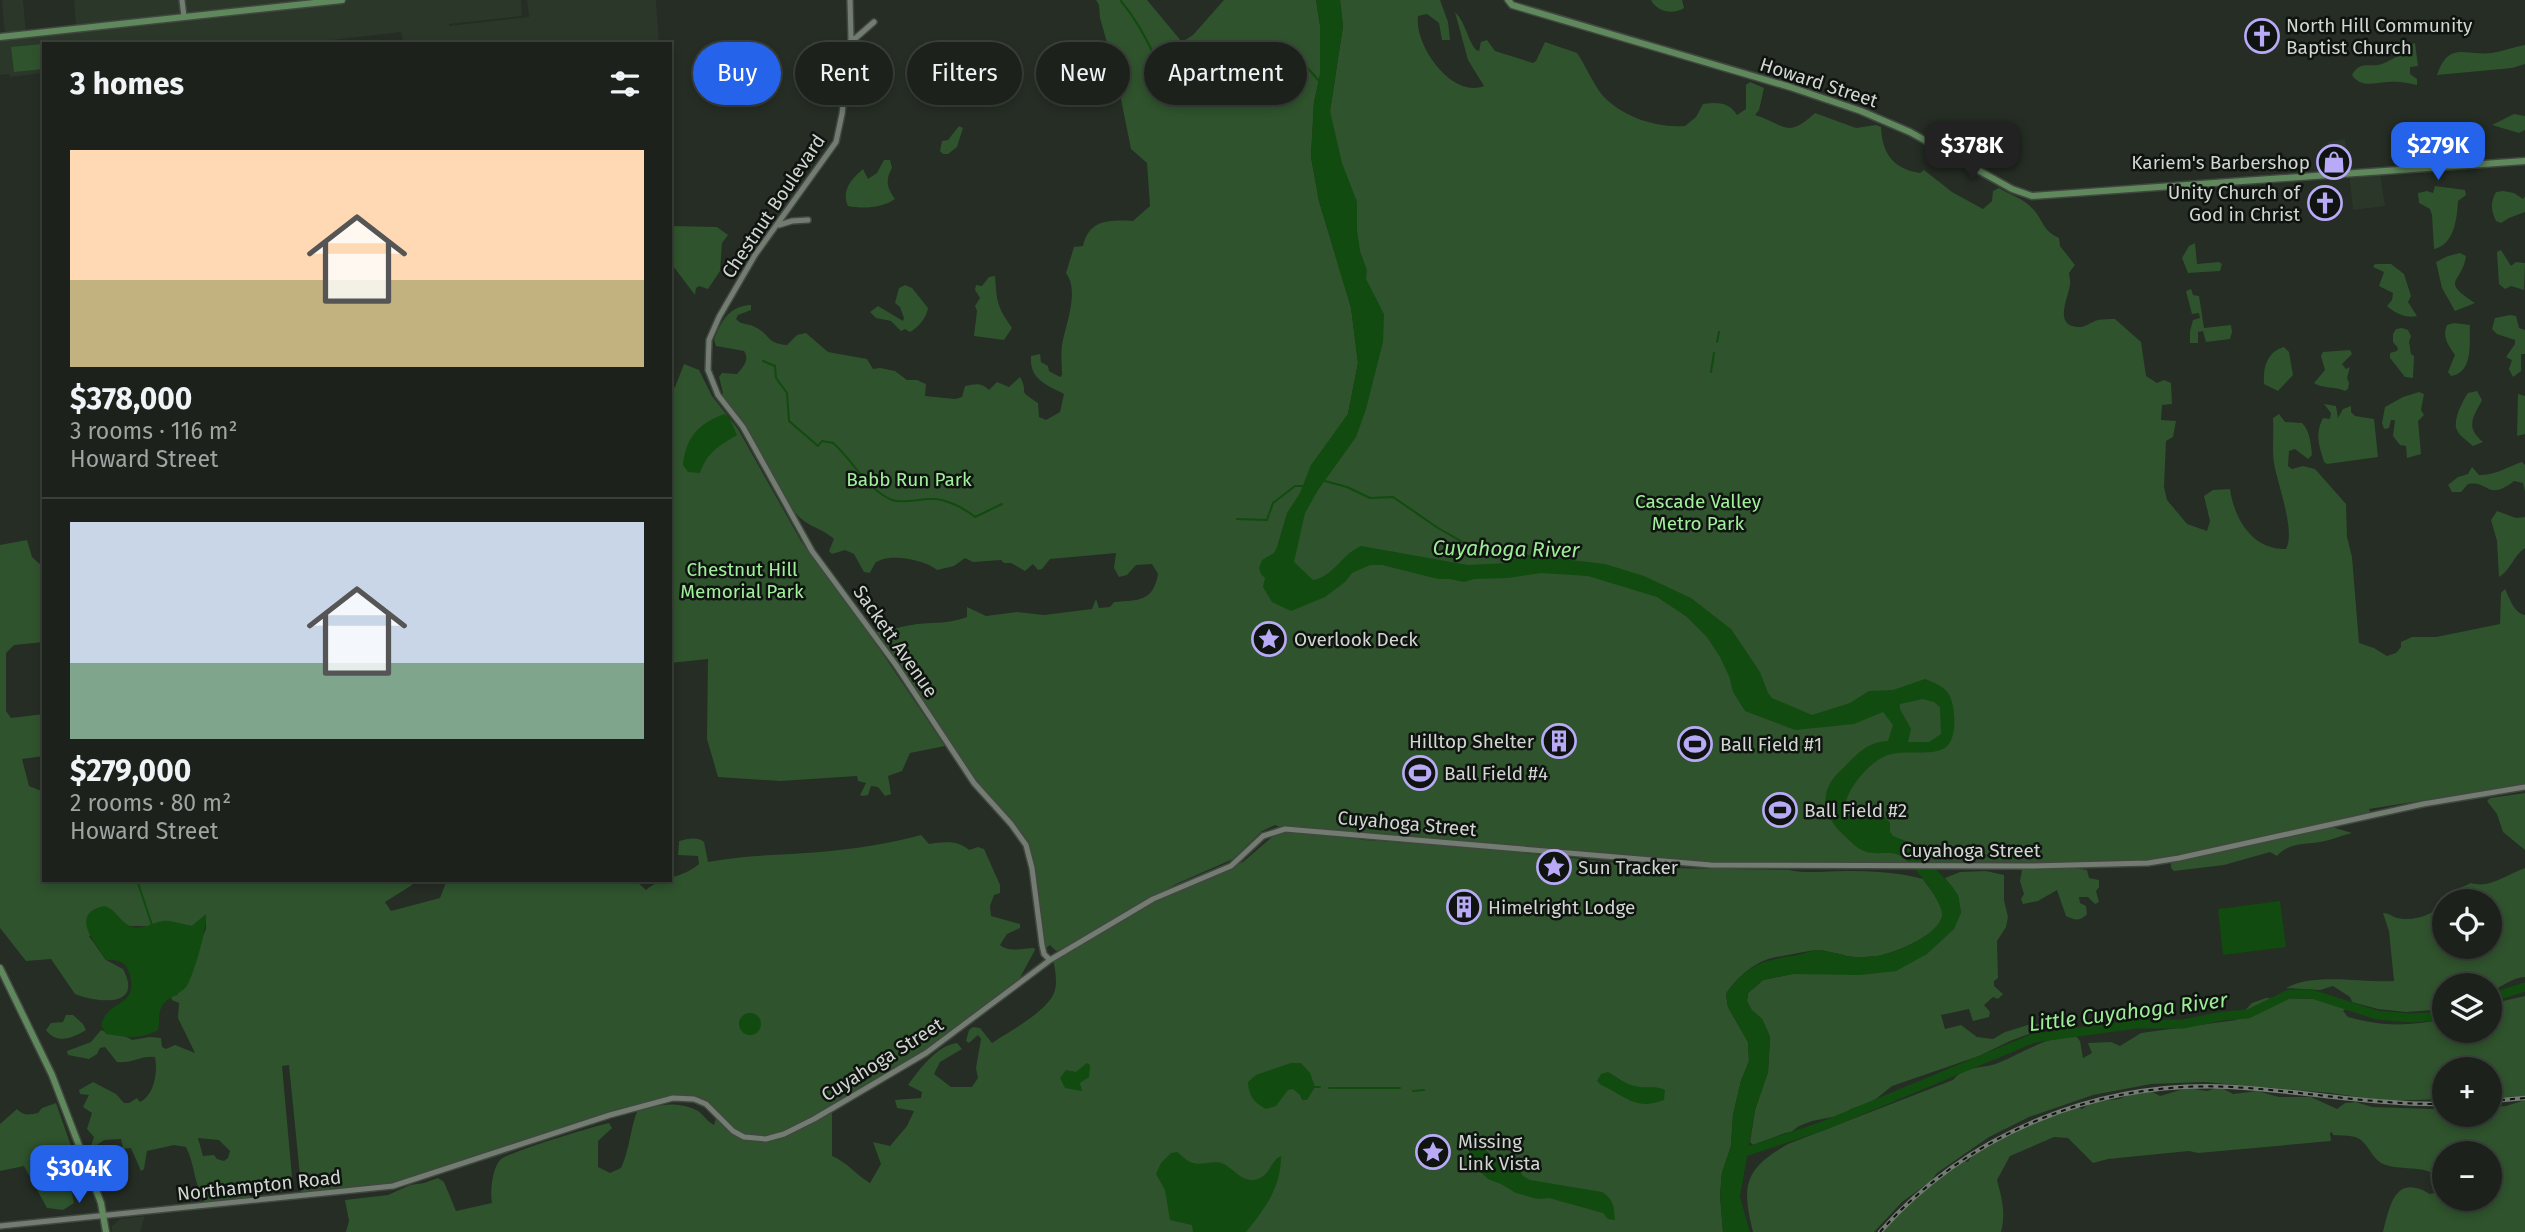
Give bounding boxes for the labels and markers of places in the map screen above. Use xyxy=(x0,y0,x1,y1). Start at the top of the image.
place label: North Hill Community Baptist Church xyxy=(2286,14,2473,59)
church icon: North Hill Community Baptist Church xyxy=(2243,17,2281,55)
pin: $378K xyxy=(1923,122,2021,182)
pin: $279K xyxy=(2389,122,2487,182)
shop icon: Kariem's Barbershop xyxy=(2315,143,2353,181)
place label: Kariem's Barbershop xyxy=(2131,151,2310,174)
place label: Unity Church of God in Christ xyxy=(2168,181,2302,226)
church icon: Unity Church of God in Christ xyxy=(2306,184,2344,222)
place icon: Overlook Deck xyxy=(1250,620,1288,658)
place label: Overlook Deck xyxy=(1294,628,1418,651)
building icon: Hilltop Shelter xyxy=(1540,722,1578,760)
sports icon: Ball Field #1 xyxy=(1676,725,1714,763)
place label: Hilltop Shelter xyxy=(1409,730,1535,753)
place label: Ball Field #1 xyxy=(1720,733,1822,756)
sports icon: Ball Field #4 xyxy=(1401,754,1439,792)
place label: Ball Field #4 xyxy=(1444,762,1548,785)
sports icon: Ball Field #2 xyxy=(1761,791,1799,829)
place label: Ball Field #2 xyxy=(1804,799,1907,822)
place icon: Sun Tracker xyxy=(1535,848,1573,886)
place label: Sun Tracker xyxy=(1578,856,1679,879)
building icon: Himelright Lodge xyxy=(1445,888,1483,926)
place label: Himelright Lodge xyxy=(1488,896,1635,919)
place label: Missing Link Vista xyxy=(1458,1130,1541,1175)
place icon: Missing Link Vista xyxy=(1414,1133,1452,1171)
pin: $304K xyxy=(30,1146,128,1205)

